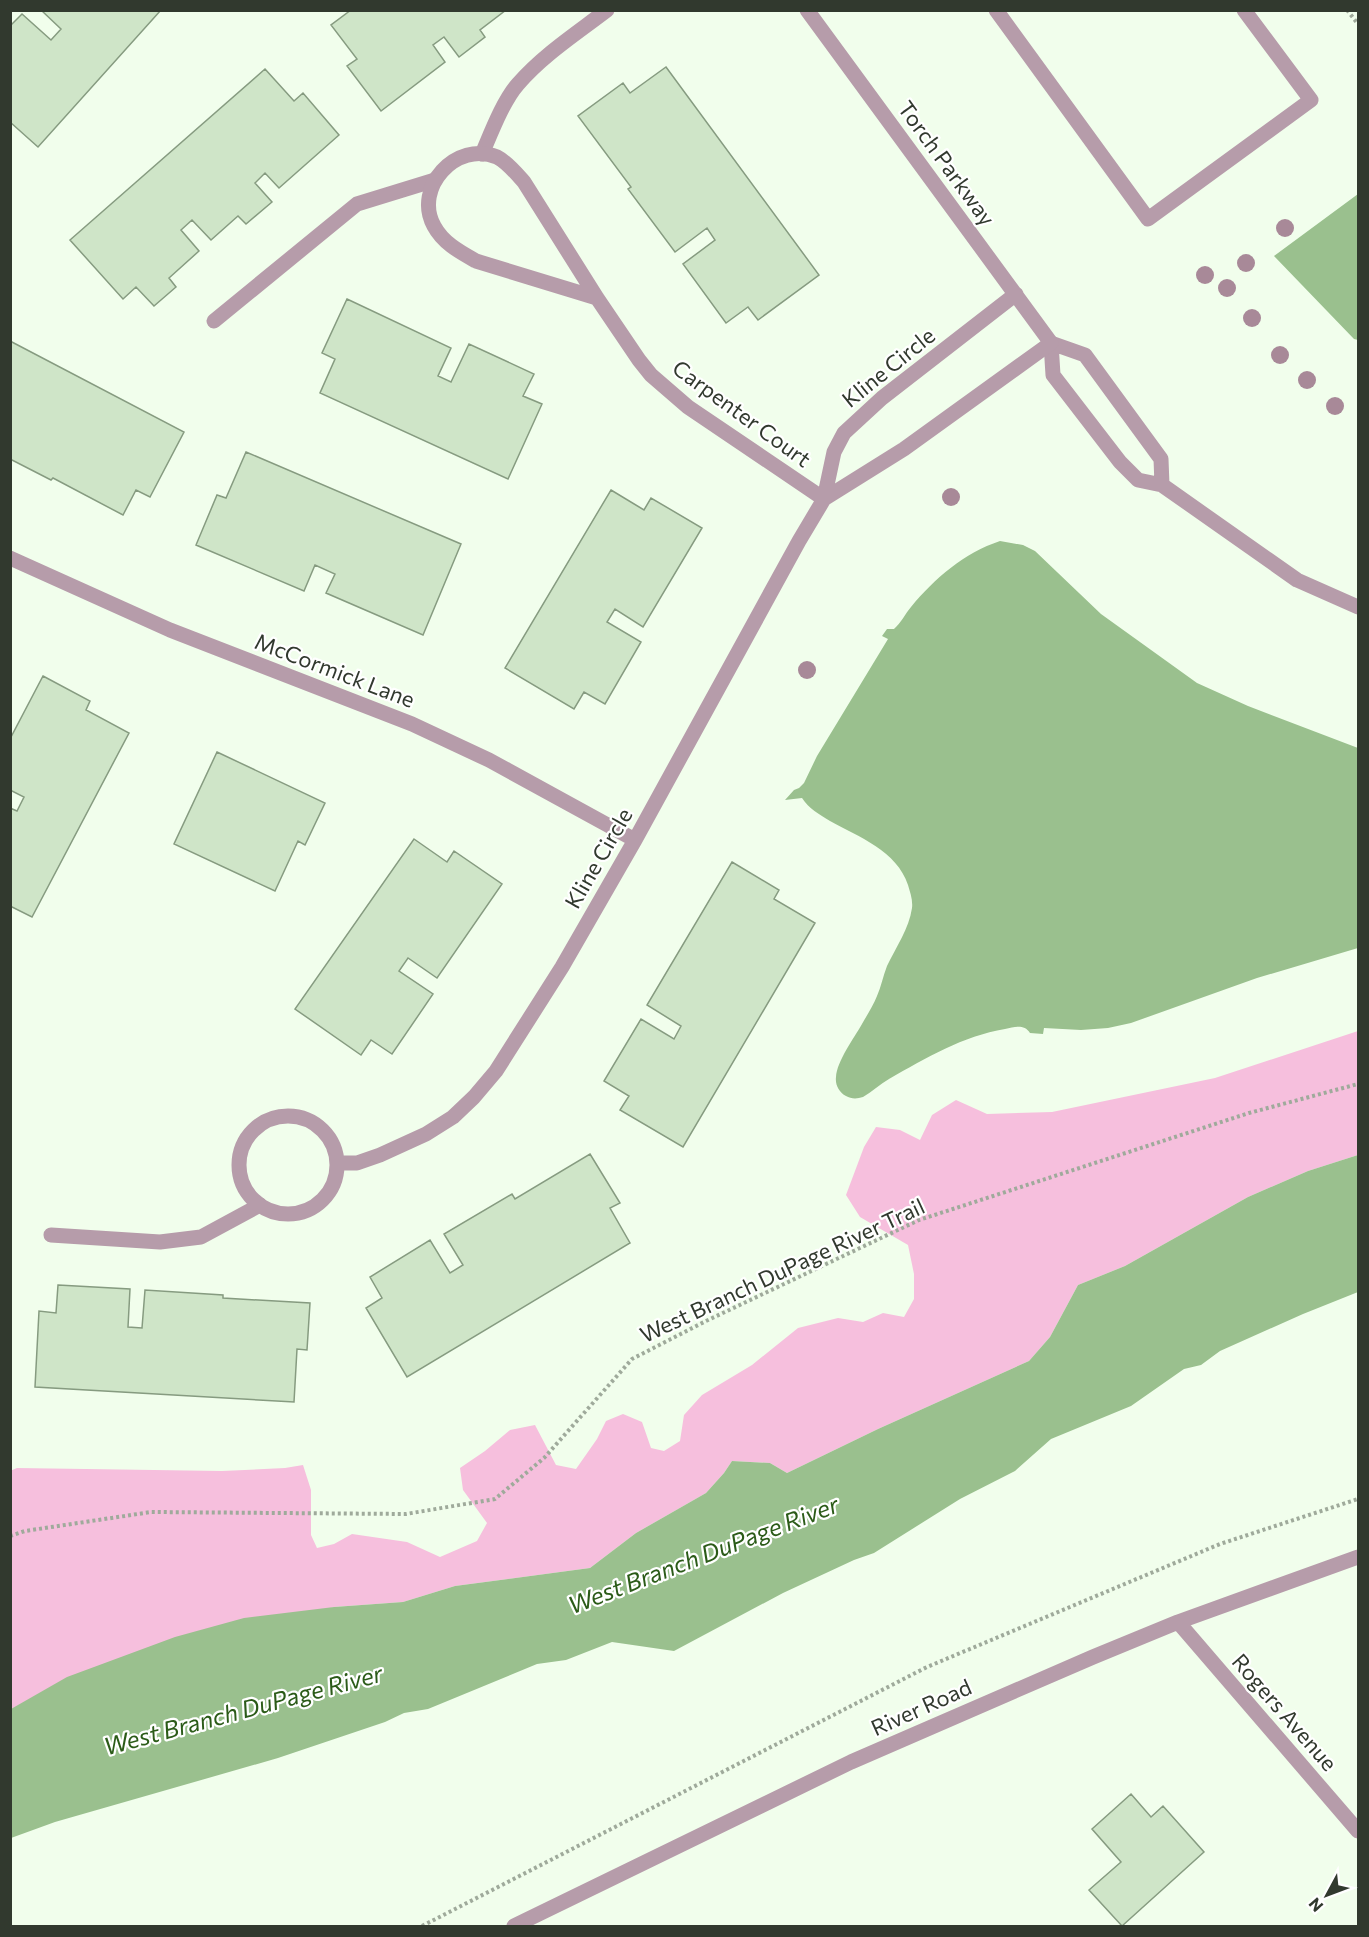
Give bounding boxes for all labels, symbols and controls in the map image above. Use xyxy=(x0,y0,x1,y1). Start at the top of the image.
street label: Torch Parkway xyxy=(893,95,1001,231)
street label: Kline Circle xyxy=(836,321,940,413)
street label: Carpenter Court xyxy=(668,354,816,472)
street label: McCormick Lane xyxy=(251,627,419,713)
street label: Kline Circle xyxy=(558,803,638,913)
street label: West Branch DuPage River Trail xyxy=(635,1192,929,1348)
water label: West Branch DuPage River xyxy=(564,1488,844,1619)
street label: Rogers Avenue xyxy=(1227,1648,1343,1776)
water label: West Branch DuPage River xyxy=(100,1657,387,1760)
street label: River Road xyxy=(867,1673,975,1741)
north arrow xyxy=(1297,1865,1357,1925)
text: N xyxy=(1304,1894,1326,1916)

